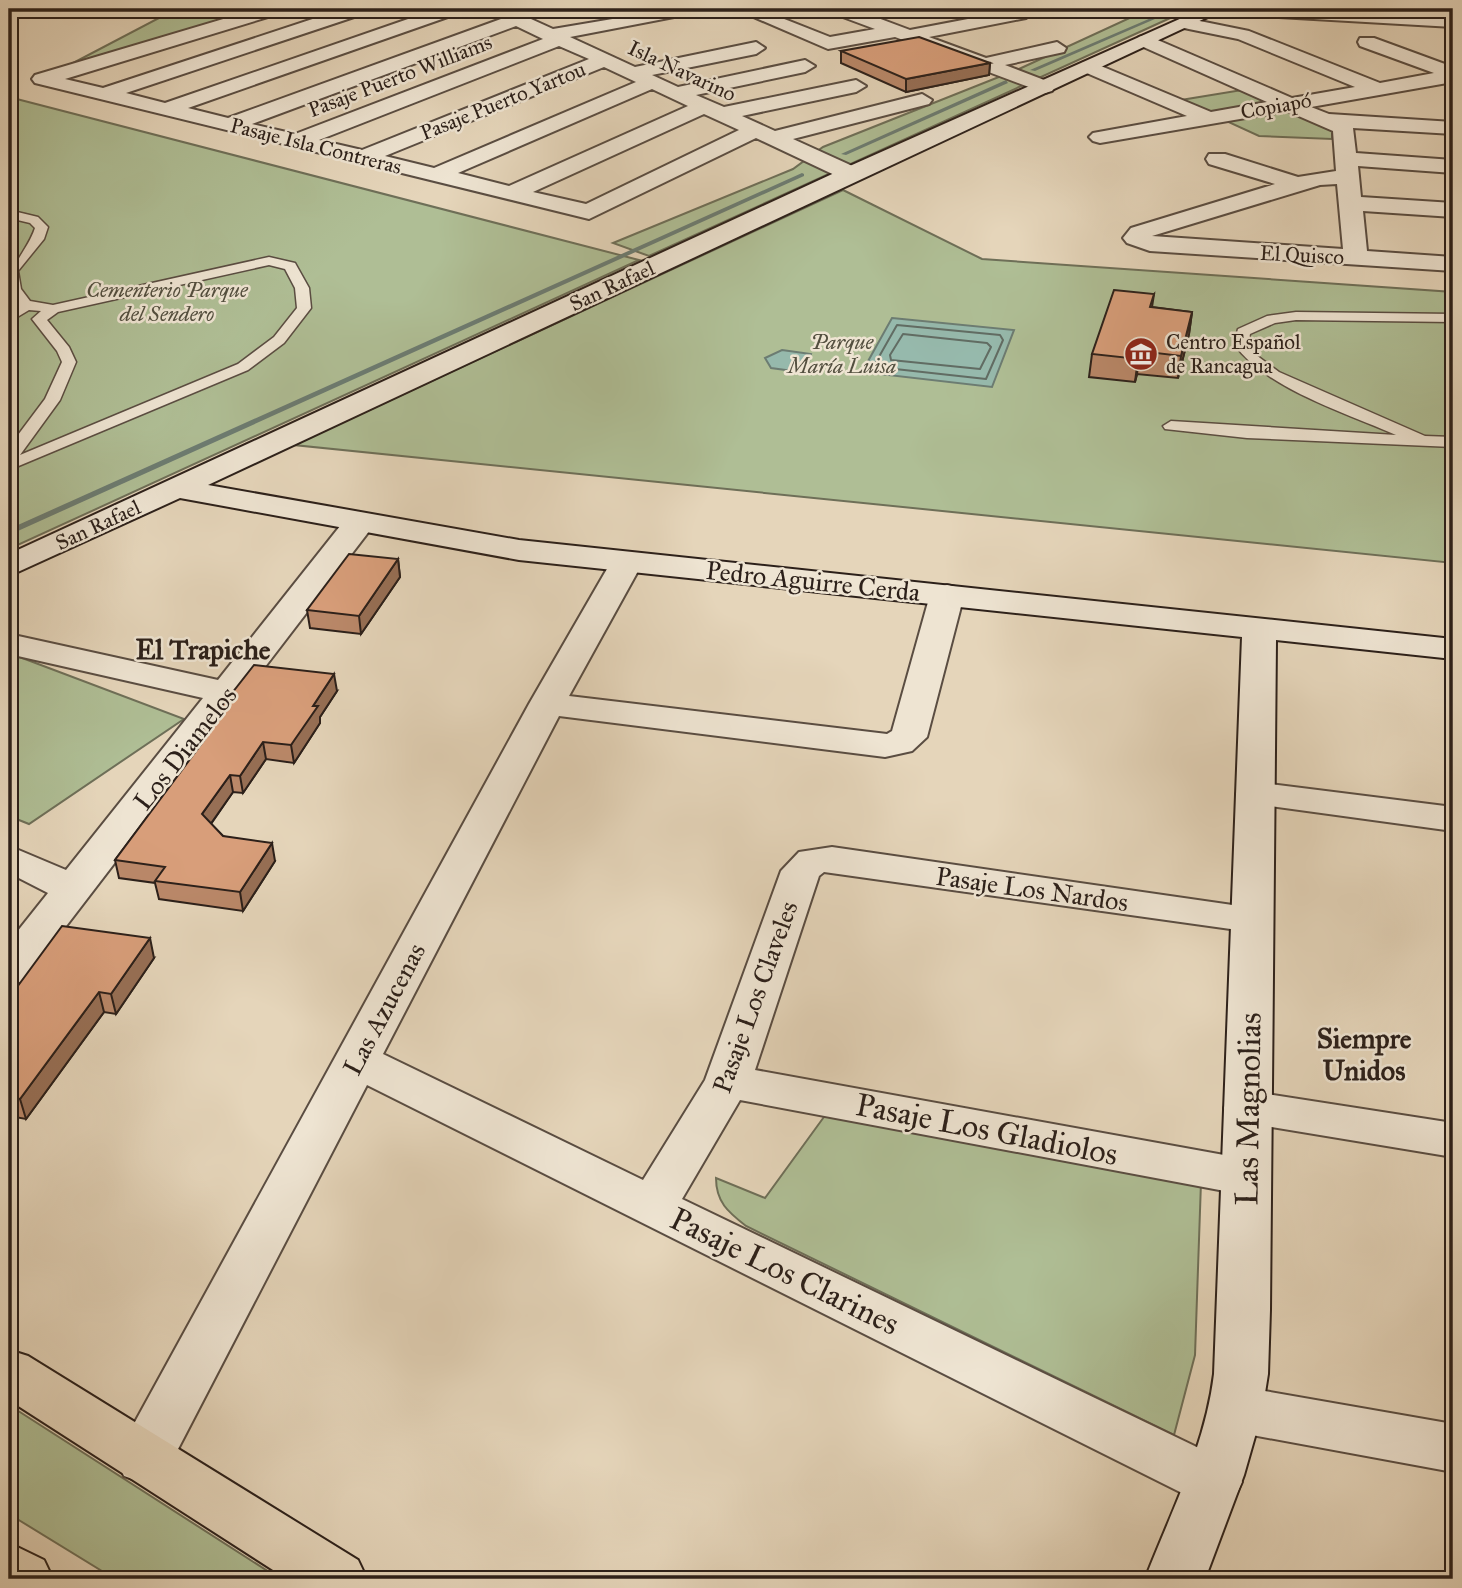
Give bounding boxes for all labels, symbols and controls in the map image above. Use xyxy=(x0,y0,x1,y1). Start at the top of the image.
street label: Pasaje Puerto Williams xyxy=(304,29,496,123)
street label: Isla Navarino xyxy=(624,35,740,107)
street label: Pasaje Puerto Yartou xyxy=(416,56,590,146)
street label: Copiapó xyxy=(1239,87,1314,125)
street label: Pasaje Isla Contreras xyxy=(228,112,404,180)
street label: El Quisco xyxy=(1259,240,1345,270)
street label: San Rafael xyxy=(565,255,659,317)
park label: Cementerio Parque del Sendero xyxy=(86,277,249,327)
park label: Parque María Luisa xyxy=(786,329,896,379)
place label: Centro Español de Rancagua xyxy=(1166,329,1301,379)
museum icon: Centro Español de Rancagua xyxy=(1122,335,1160,373)
street label: San Rafael xyxy=(51,494,145,556)
street label: Pedro Aguirre Cerda xyxy=(704,554,922,608)
district label: El Trapiche xyxy=(135,632,271,667)
street label: Los Diamelos xyxy=(127,680,243,816)
street label: Pasaje Los Nardos xyxy=(934,860,1130,918)
street label: Pasaje Los Claveles xyxy=(705,897,805,1097)
street label: Las Azucenas xyxy=(336,937,432,1081)
street label: Las Magnolias xyxy=(1227,1012,1270,1206)
district label: Siempre Unidos xyxy=(1317,1021,1412,1088)
street label: Pasaje Los Gladiolos xyxy=(853,1085,1121,1174)
street label: Pasaje Los Clarines xyxy=(664,1199,906,1344)

